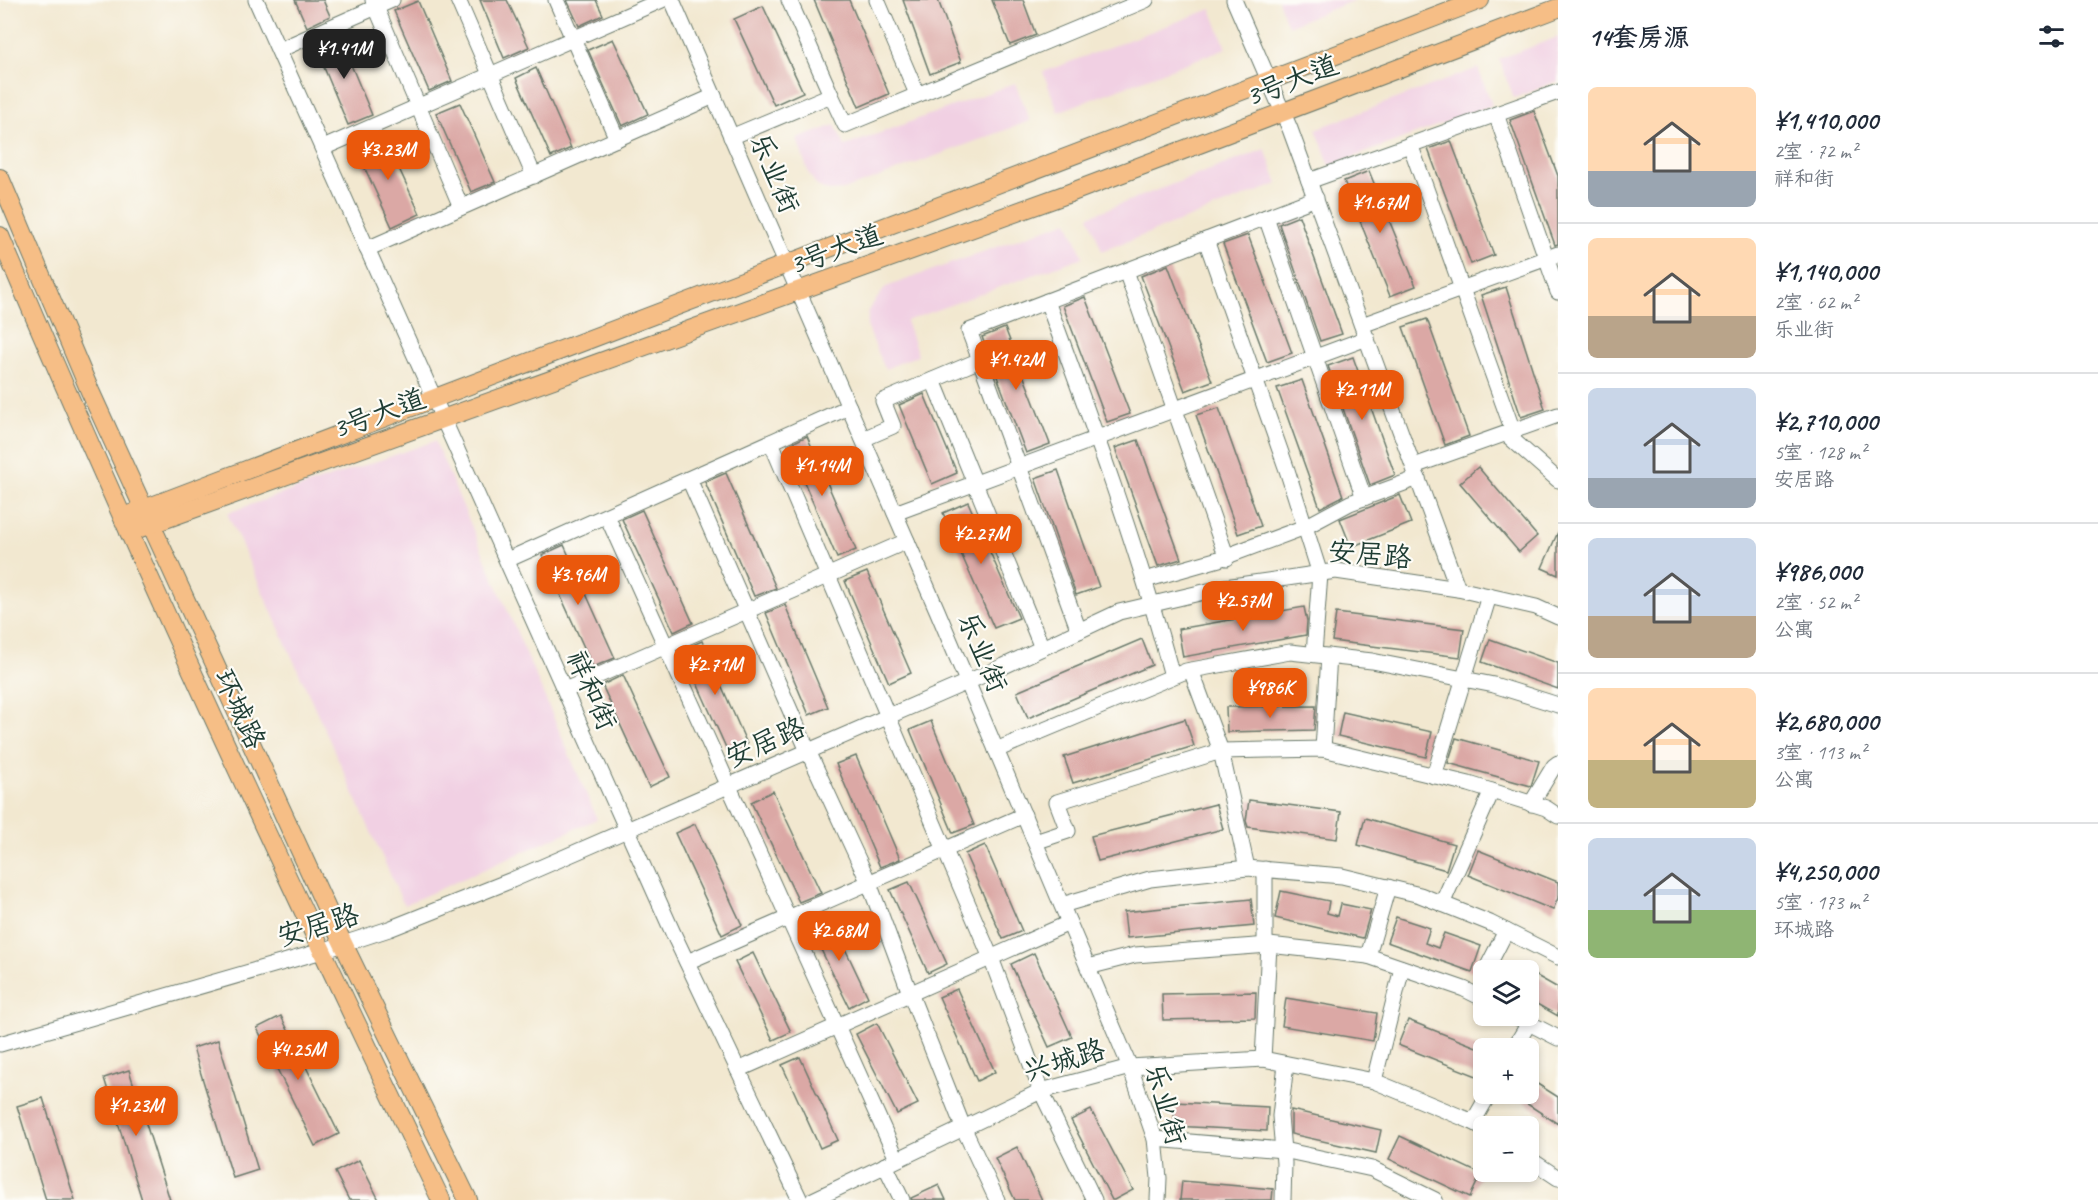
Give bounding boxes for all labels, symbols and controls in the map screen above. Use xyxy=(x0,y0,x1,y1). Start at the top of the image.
icon: filters xyxy=(2035,20,2068,53)
text: 14套房源 xyxy=(1588,21,1689,54)
pin: ¥1.41M xyxy=(295,29,393,80)
text: ¥1.41M xyxy=(317,36,371,61)
street label: 3号大道 xyxy=(1241,46,1343,114)
text: ¥1,410,000 xyxy=(1774,104,1878,137)
icon: home xyxy=(1636,111,1708,183)
street label: 乐业街 xyxy=(742,127,808,219)
pin: ¥3.23M xyxy=(339,130,437,181)
text: ¥3.23M xyxy=(361,137,415,162)
text: 2室 · 72 m² xyxy=(1774,139,1857,164)
text: 祥和街 xyxy=(1774,166,1834,191)
pin: ¥1.67M xyxy=(1331,183,1429,234)
text: ¥1.67M xyxy=(1353,190,1407,215)
street label: 3号大道 xyxy=(785,216,887,282)
text: ¥1,140,000 xyxy=(1774,255,1878,288)
icon: home xyxy=(1636,262,1708,334)
text: 2室 · 62 m² xyxy=(1774,290,1857,315)
text: 乐业街 xyxy=(1774,317,1834,342)
pin: ¥1.42M xyxy=(967,340,1065,391)
text: ¥1.42M xyxy=(989,347,1043,372)
pin: ¥2.11M xyxy=(1313,370,1411,421)
text: ¥2.11M xyxy=(1335,377,1389,402)
street label: 3号大道 xyxy=(328,380,430,446)
text: ¥2,710,000 xyxy=(1774,405,1878,438)
icon: home xyxy=(1636,412,1708,484)
text: 5室 · 128 m² xyxy=(1774,440,1866,465)
pin: ¥1.14M xyxy=(773,446,871,497)
text: ¥1.14M xyxy=(795,453,849,478)
text: 安居路 xyxy=(1774,467,1834,492)
pin: ¥2.27M xyxy=(932,514,1030,565)
text: ¥2.27M xyxy=(954,521,1008,546)
street label: 安居路 xyxy=(1327,533,1413,575)
pin: ¥3.96M xyxy=(529,555,627,606)
text: ¥986,000 xyxy=(1774,555,1861,588)
text: ¥3.96M xyxy=(551,562,605,587)
icon: home xyxy=(1636,562,1708,634)
pin: ¥2.57M xyxy=(1194,581,1292,632)
text: ¥2.57M xyxy=(1216,588,1270,613)
text: 2室 · 52 m² xyxy=(1774,590,1857,615)
street label: 乐业街 xyxy=(950,606,1016,698)
text: 公寓 xyxy=(1774,617,1814,642)
street label: 祥和街 xyxy=(559,645,625,735)
pin: ¥2.71M xyxy=(666,645,764,696)
text: ¥2.71M xyxy=(688,652,742,677)
street label: 环城路 xyxy=(206,664,274,754)
pin: ¥986K xyxy=(1228,668,1312,719)
text: ¥986K xyxy=(1247,675,1293,700)
text: ¥2,680,000 xyxy=(1774,705,1878,738)
street label: 安居路 xyxy=(720,709,810,775)
icon: home xyxy=(1636,712,1708,784)
text: 3室 · 113 m² xyxy=(1774,740,1866,765)
text: 公寓 xyxy=(1774,767,1814,792)
text: ¥4,250,000 xyxy=(1774,855,1877,888)
icon: home xyxy=(1636,862,1708,934)
text: 5室 · 173 m² xyxy=(1774,890,1866,915)
street label: 安居路 xyxy=(273,896,363,954)
pin: ¥2.68M xyxy=(790,911,888,962)
text: 环城路 xyxy=(1774,917,1834,942)
text: ¥2.68M xyxy=(812,918,866,943)
map controls xyxy=(1473,960,1539,1182)
button: layers xyxy=(1473,960,1539,1026)
pin: ¥4.25M xyxy=(249,1030,347,1081)
street label: 兴城路 xyxy=(1019,1031,1109,1089)
text: ¥4.25M xyxy=(271,1037,325,1062)
button: + xyxy=(1473,1038,1539,1104)
street label: 乐业街 xyxy=(1138,1059,1194,1149)
pin: ¥1.23M xyxy=(87,1086,185,1137)
text: ¥1.23M xyxy=(109,1093,163,1118)
button: − xyxy=(1473,1116,1539,1182)

